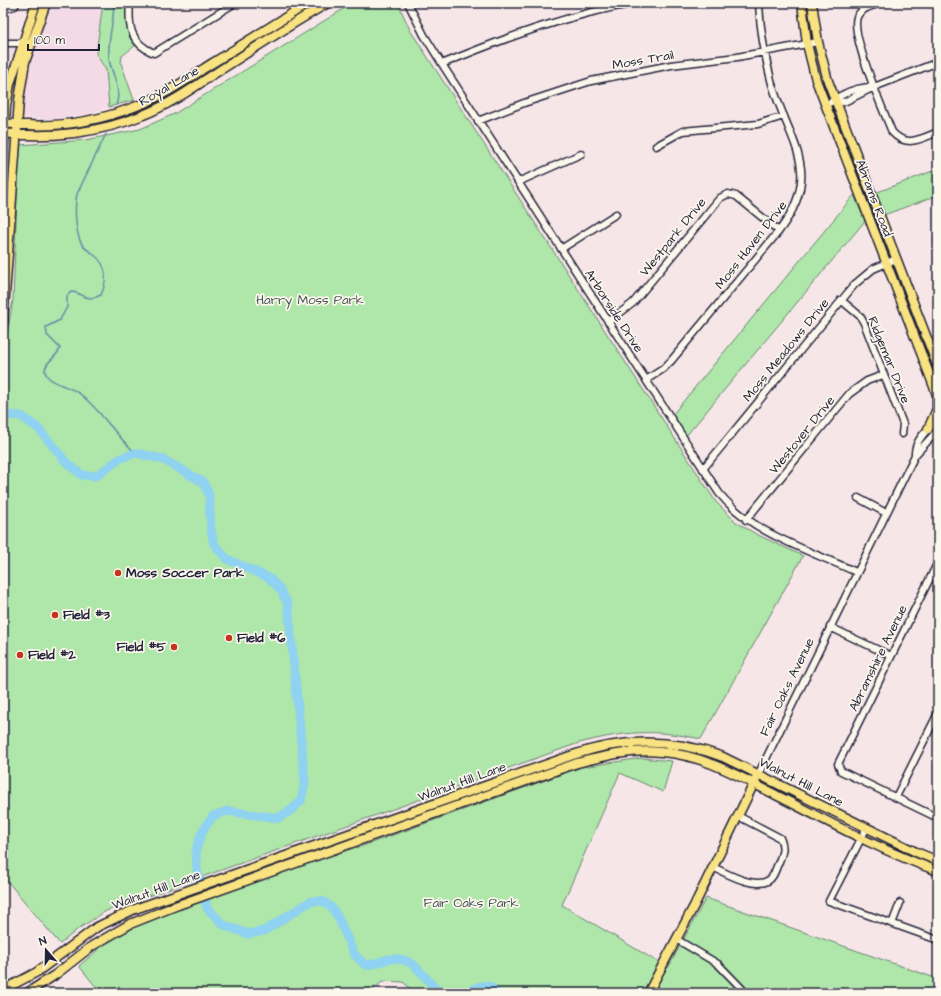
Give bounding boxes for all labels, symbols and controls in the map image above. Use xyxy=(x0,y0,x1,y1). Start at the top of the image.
scale bar xyxy=(28,26,99,52)
text: 100 m xyxy=(34,32,65,49)
street label: Moss Trail xyxy=(611,46,675,74)
street label: Royal Lane xyxy=(136,62,203,111)
street label: Abrams Road xyxy=(851,157,897,239)
street label: Westpark Drive xyxy=(636,194,710,280)
street label: Moss Haven Drive xyxy=(711,197,791,293)
street label: Arborside Drive xyxy=(580,266,648,356)
park label: Harry Moss Park xyxy=(256,291,364,310)
street label: Moss Meadows Drive xyxy=(739,294,833,406)
street label: Ridgemar Drive xyxy=(862,314,915,406)
street label: Westover Drive xyxy=(765,392,839,478)
place label: Moss Soccer Park xyxy=(126,564,245,582)
marker: Moss Soccer Park xyxy=(113,568,123,578)
street label: Abramshire Avenue xyxy=(844,602,912,714)
place label: Field #3 xyxy=(63,606,110,624)
marker: Field #3 xyxy=(50,610,60,620)
place label: Field #6 xyxy=(237,629,286,647)
marker: Field #6 xyxy=(224,633,234,643)
street label: Fair Oaks Avenue xyxy=(755,635,819,739)
place label: Field #5 xyxy=(117,638,167,656)
marker: Field #5 xyxy=(169,642,179,652)
place label: Field #2 xyxy=(28,646,76,664)
marker: Field #2 xyxy=(15,650,25,660)
street label: Walnut Hill Lane xyxy=(756,753,846,811)
street label: Walnut Hill Lane xyxy=(415,758,509,806)
street label: Walnut Hill Lane xyxy=(109,866,203,914)
park label: Fair Oaks Park xyxy=(423,894,519,912)
north arrow xyxy=(26,930,66,970)
text: N xyxy=(37,933,49,949)

